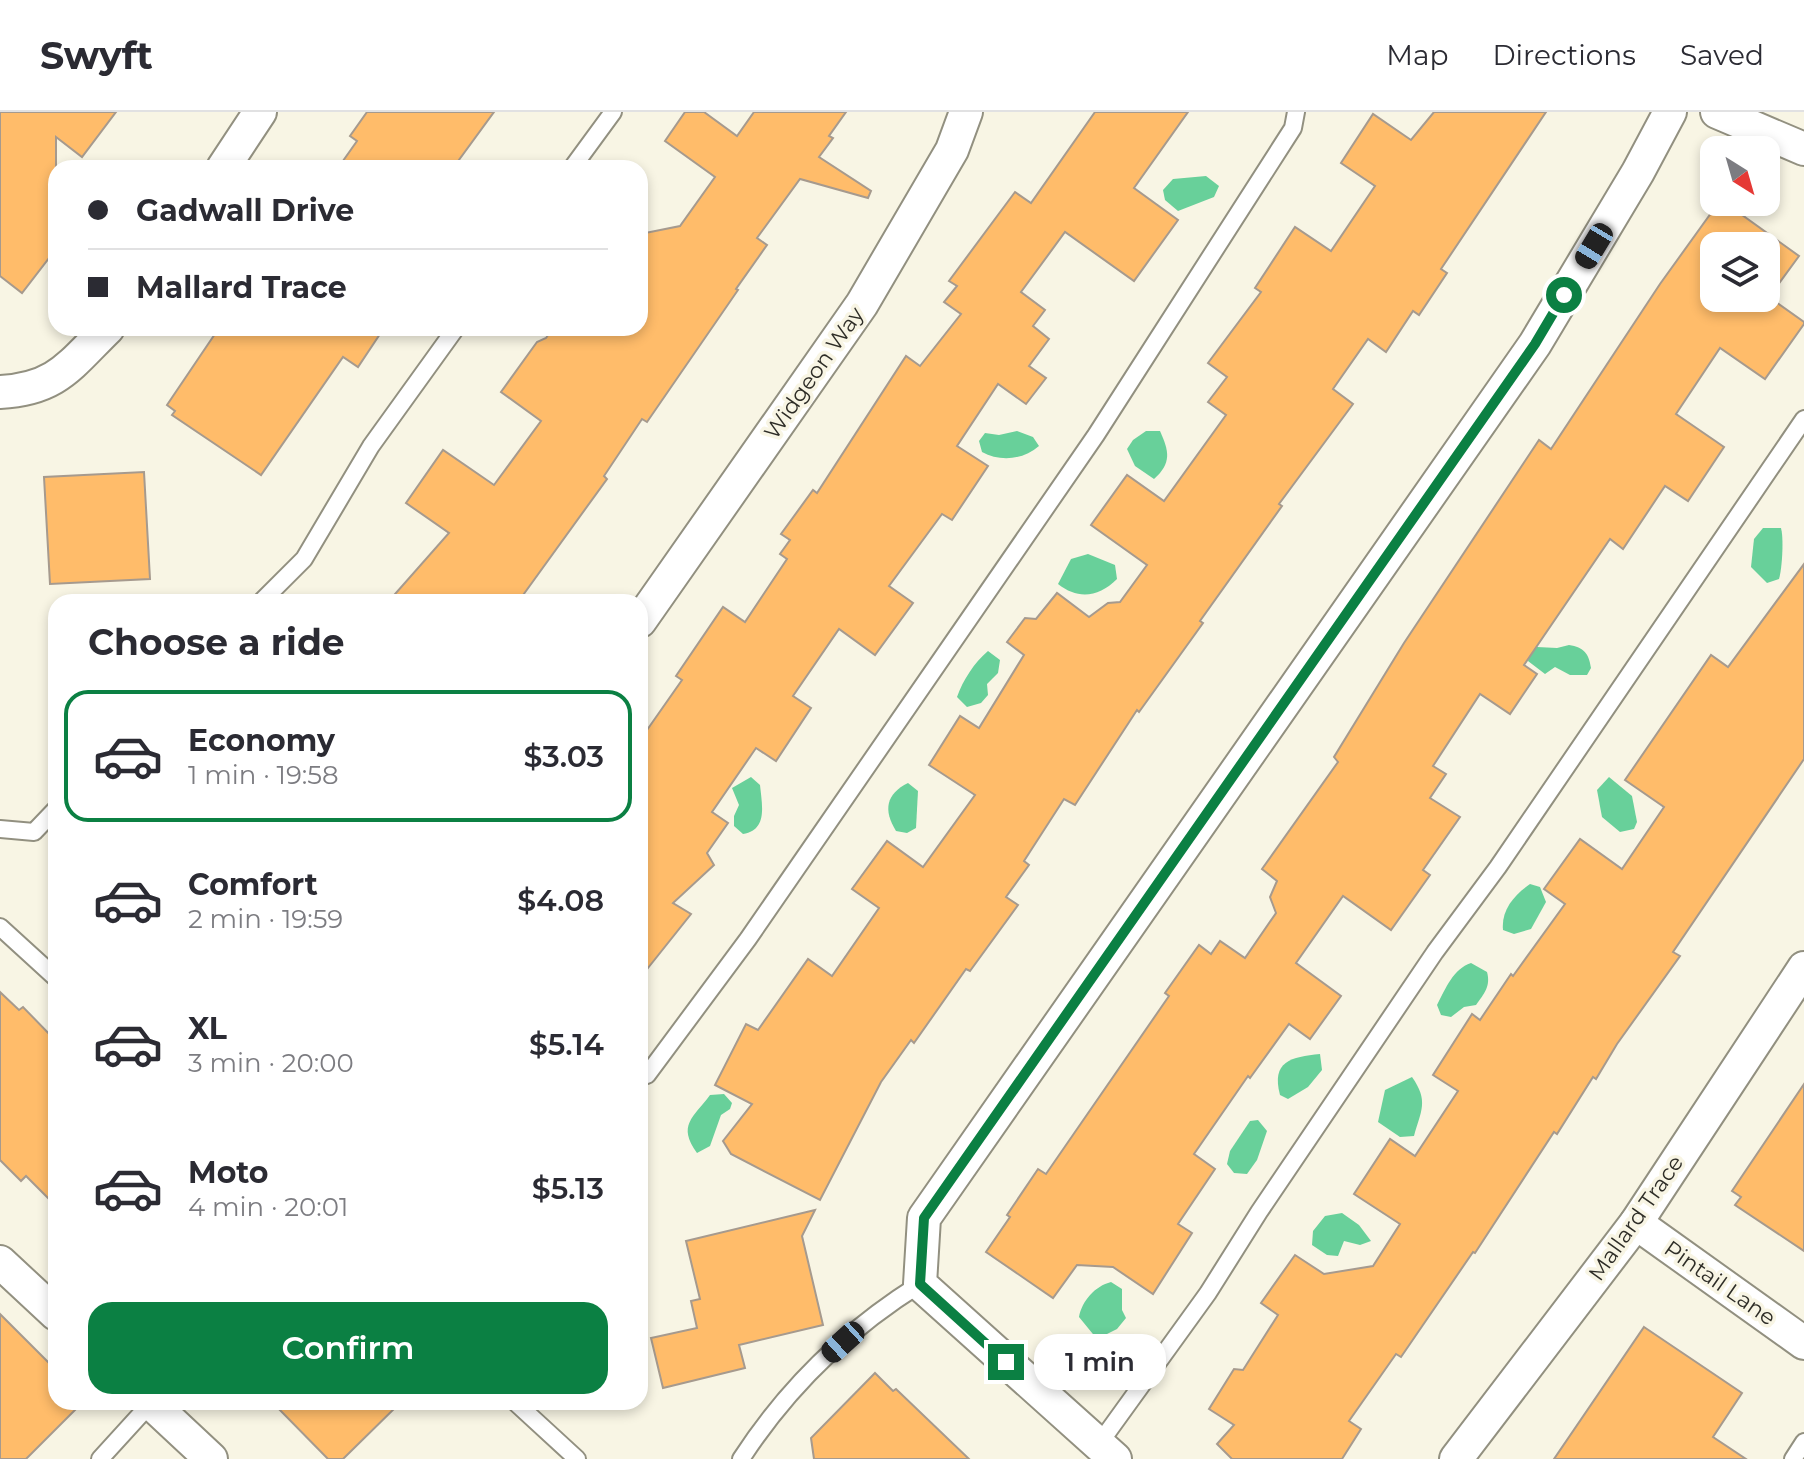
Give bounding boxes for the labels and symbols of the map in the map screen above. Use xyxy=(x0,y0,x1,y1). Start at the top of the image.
north arrow xyxy=(1700,136,1780,216)
car xyxy=(1571,219,1617,273)
route start xyxy=(1546,277,1582,313)
street label: Widgeon Way xyxy=(758,302,870,444)
street label: Mallard Trace xyxy=(1583,1150,1689,1286)
street label: Pintail Lane xyxy=(1659,1235,1781,1331)
car xyxy=(817,1317,869,1367)
callout: 1 min xyxy=(1034,1334,1166,1390)
route end xyxy=(988,1344,1024,1380)

